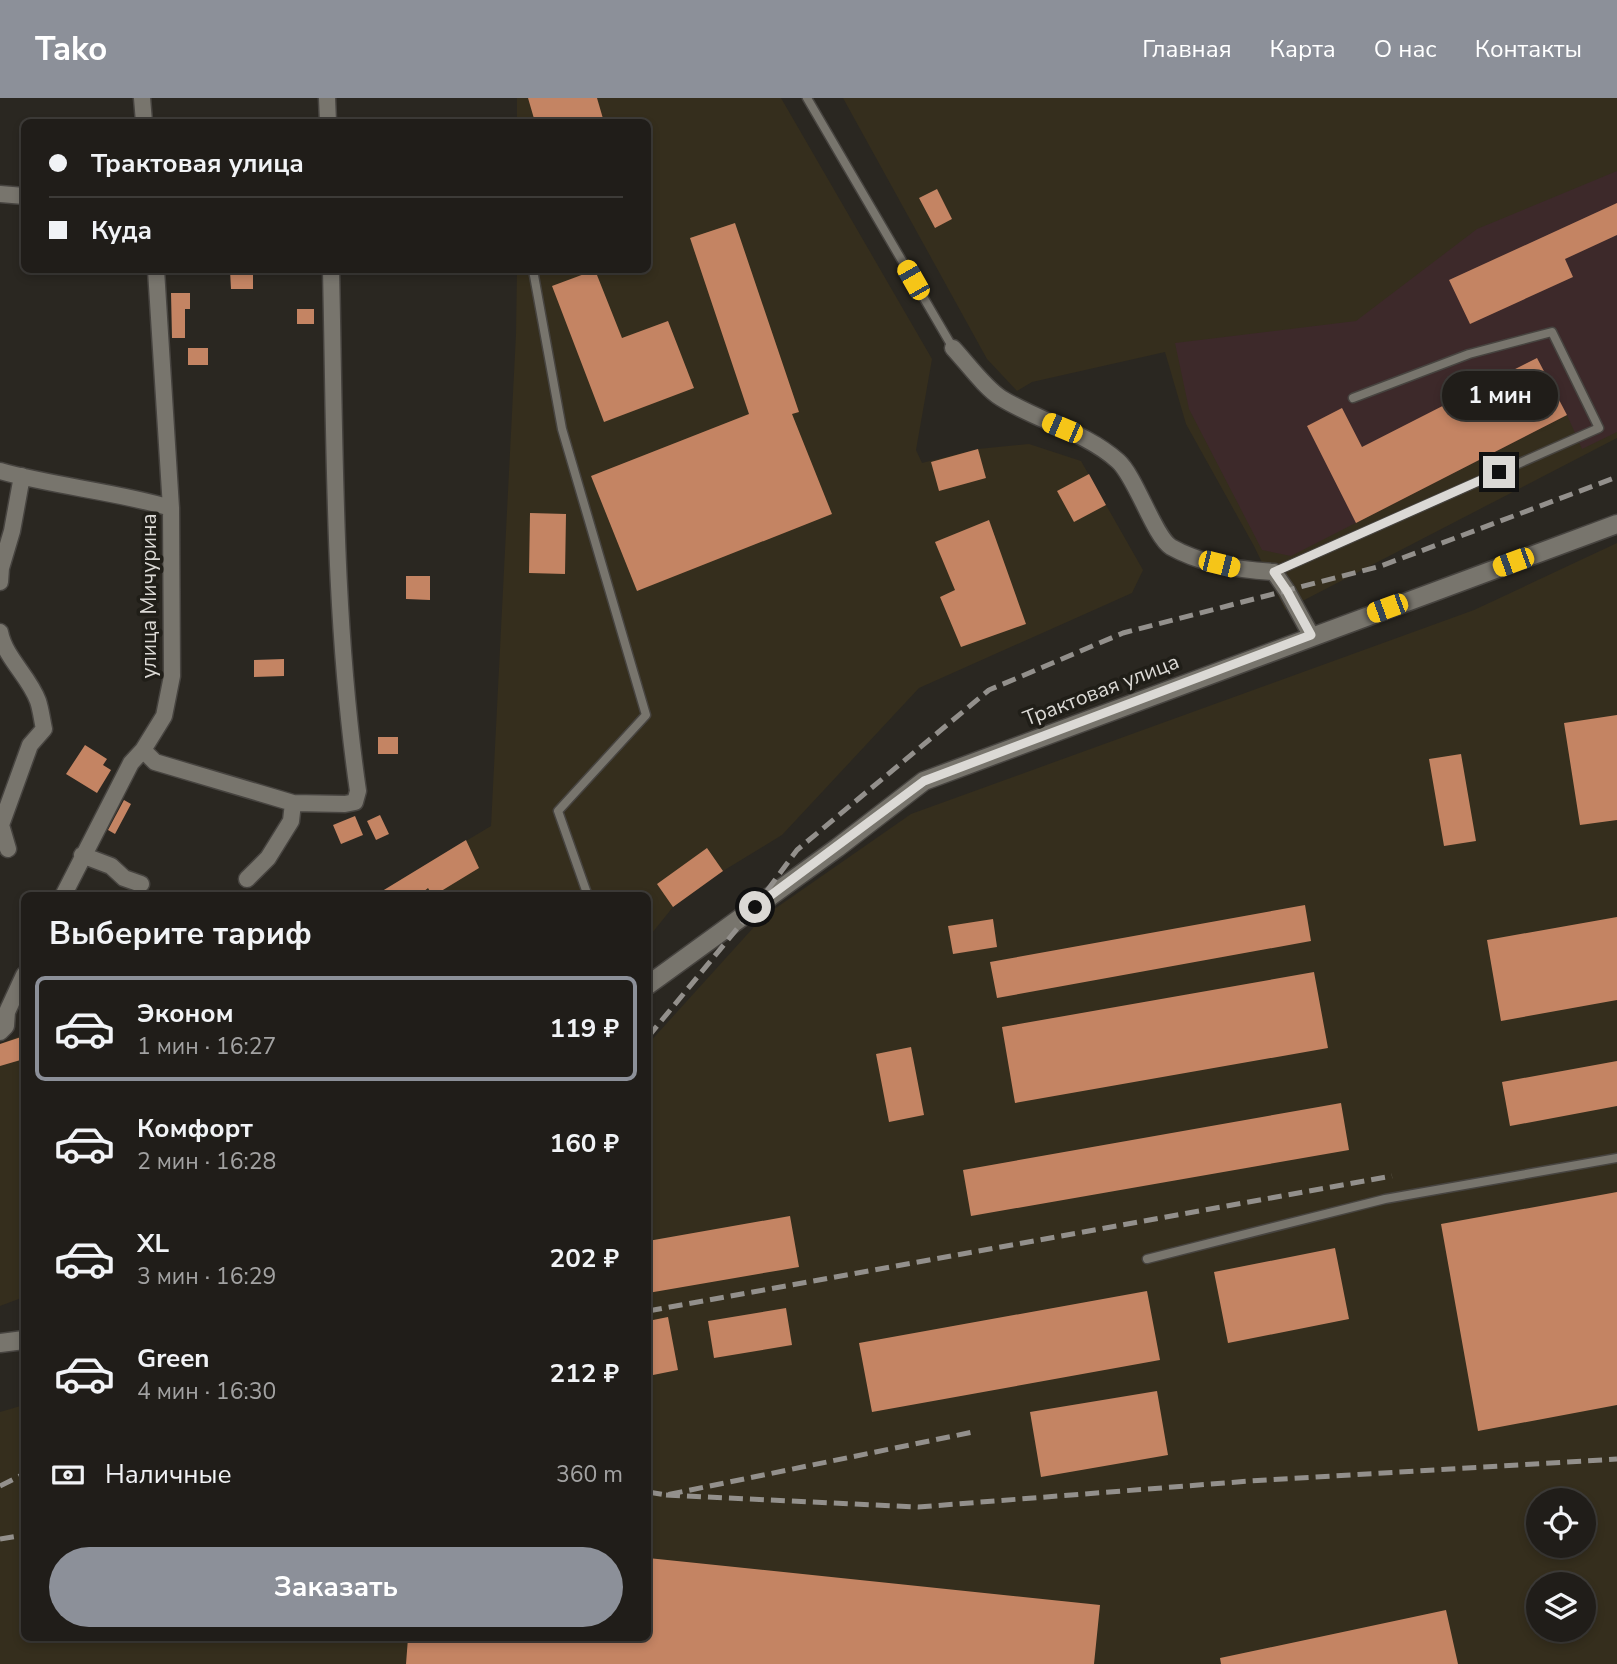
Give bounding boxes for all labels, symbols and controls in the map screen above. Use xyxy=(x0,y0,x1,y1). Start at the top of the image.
text: Tako xyxy=(35,27,107,72)
text: Главная xyxy=(1142,33,1232,65)
text: Карта xyxy=(1270,33,1336,65)
text: О нас xyxy=(1374,33,1437,65)
text: Контакты xyxy=(1475,33,1582,65)
text: Трактовая улица xyxy=(91,146,304,181)
text: Куда xyxy=(91,213,152,248)
car xyxy=(894,257,933,303)
callout: 1 мин xyxy=(1441,370,1557,420)
text: 1 мин xyxy=(1468,380,1532,411)
car xyxy=(1039,410,1086,446)
route end xyxy=(1483,456,1515,488)
street label: улица Мичурина xyxy=(135,513,163,679)
car xyxy=(1490,545,1537,579)
car xyxy=(1197,549,1242,579)
car xyxy=(1364,591,1411,625)
street label: Трактовая улица xyxy=(1019,647,1183,733)
route start xyxy=(739,891,771,923)
text: Выберите тариф xyxy=(49,912,312,955)
text: Эконом xyxy=(137,996,234,1031)
icon: car xyxy=(53,997,116,1060)
text: 119 ₽ xyxy=(550,1011,619,1046)
text: 1 мин · 16:27 xyxy=(137,1031,276,1062)
text: Комфорт xyxy=(137,1111,253,1146)
icon: car xyxy=(53,1112,116,1175)
text: 160 ₽ xyxy=(550,1126,619,1161)
text: 2 мин · 16:28 xyxy=(137,1146,276,1177)
text: XL xyxy=(137,1226,169,1261)
icon: car xyxy=(53,1227,116,1290)
text: 202 ₽ xyxy=(550,1241,619,1276)
text: 3 мин · 16:29 xyxy=(137,1261,276,1292)
text: Green xyxy=(137,1341,210,1376)
icon: car xyxy=(53,1342,116,1405)
text: 212 ₽ xyxy=(550,1356,619,1391)
text: 4 мин · 16:30 xyxy=(137,1376,276,1407)
icon: cash xyxy=(49,1456,87,1494)
text: Наличные xyxy=(105,1457,232,1492)
text: 360 m xyxy=(556,1459,623,1490)
map controls xyxy=(1526,1488,1596,1642)
button: locate xyxy=(1526,1488,1596,1558)
button: Заказать xyxy=(49,1547,623,1627)
button: layers xyxy=(1526,1572,1596,1642)

